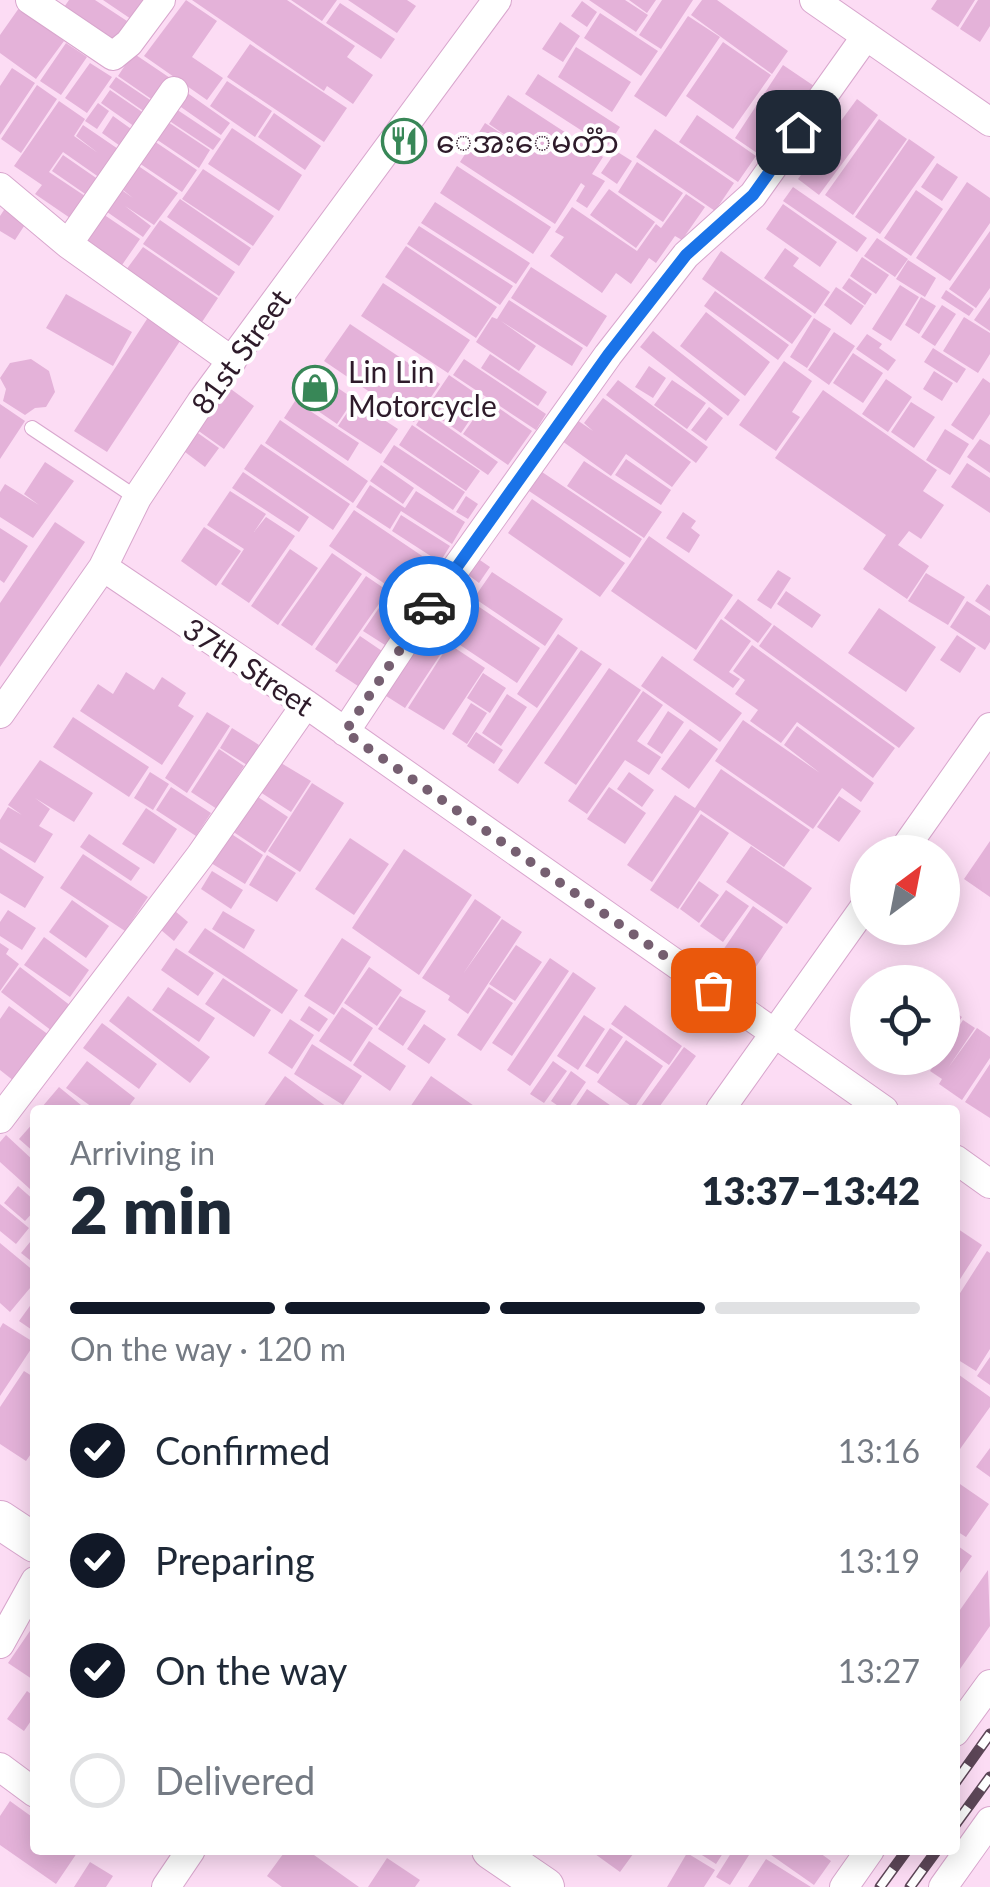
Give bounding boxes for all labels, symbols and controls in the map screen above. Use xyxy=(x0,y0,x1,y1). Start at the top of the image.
pin xyxy=(756,90,841,175)
icon: home xyxy=(771,105,826,160)
restaurant icon: ေအးေမတၱာ xyxy=(381,118,427,164)
place label: ေအးေမတၱာ xyxy=(436,123,619,159)
street label: 81st Street xyxy=(183,281,297,420)
place label: Lin Lin Motorcycle xyxy=(348,353,497,423)
shop icon: Lin Lin Motorcycle xyxy=(292,365,338,411)
courier xyxy=(379,556,479,656)
icon: car xyxy=(402,579,457,634)
street label: 37th Street xyxy=(177,609,321,723)
north arrow xyxy=(850,835,960,945)
map controls xyxy=(850,835,960,1075)
pin xyxy=(671,948,756,1033)
icon: bag xyxy=(686,963,741,1018)
button: locate xyxy=(850,965,960,1075)
text: Arriving in xyxy=(70,1133,215,1172)
text: 13:37–13:42 xyxy=(701,1167,920,1213)
text: 2 min xyxy=(70,1170,232,1248)
text: On the way · 120 m xyxy=(70,1329,346,1368)
icon: check xyxy=(70,1423,125,1478)
text: Confirmed xyxy=(155,1427,331,1473)
text: 13:16 xyxy=(838,1431,920,1470)
icon: check xyxy=(70,1533,125,1588)
text: Preparing xyxy=(155,1537,315,1583)
text: 13:19 xyxy=(838,1541,920,1580)
icon: check xyxy=(70,1643,125,1698)
text: On the way xyxy=(155,1647,347,1693)
text: 13:27 xyxy=(838,1651,920,1690)
text: Delivered xyxy=(155,1757,315,1803)

